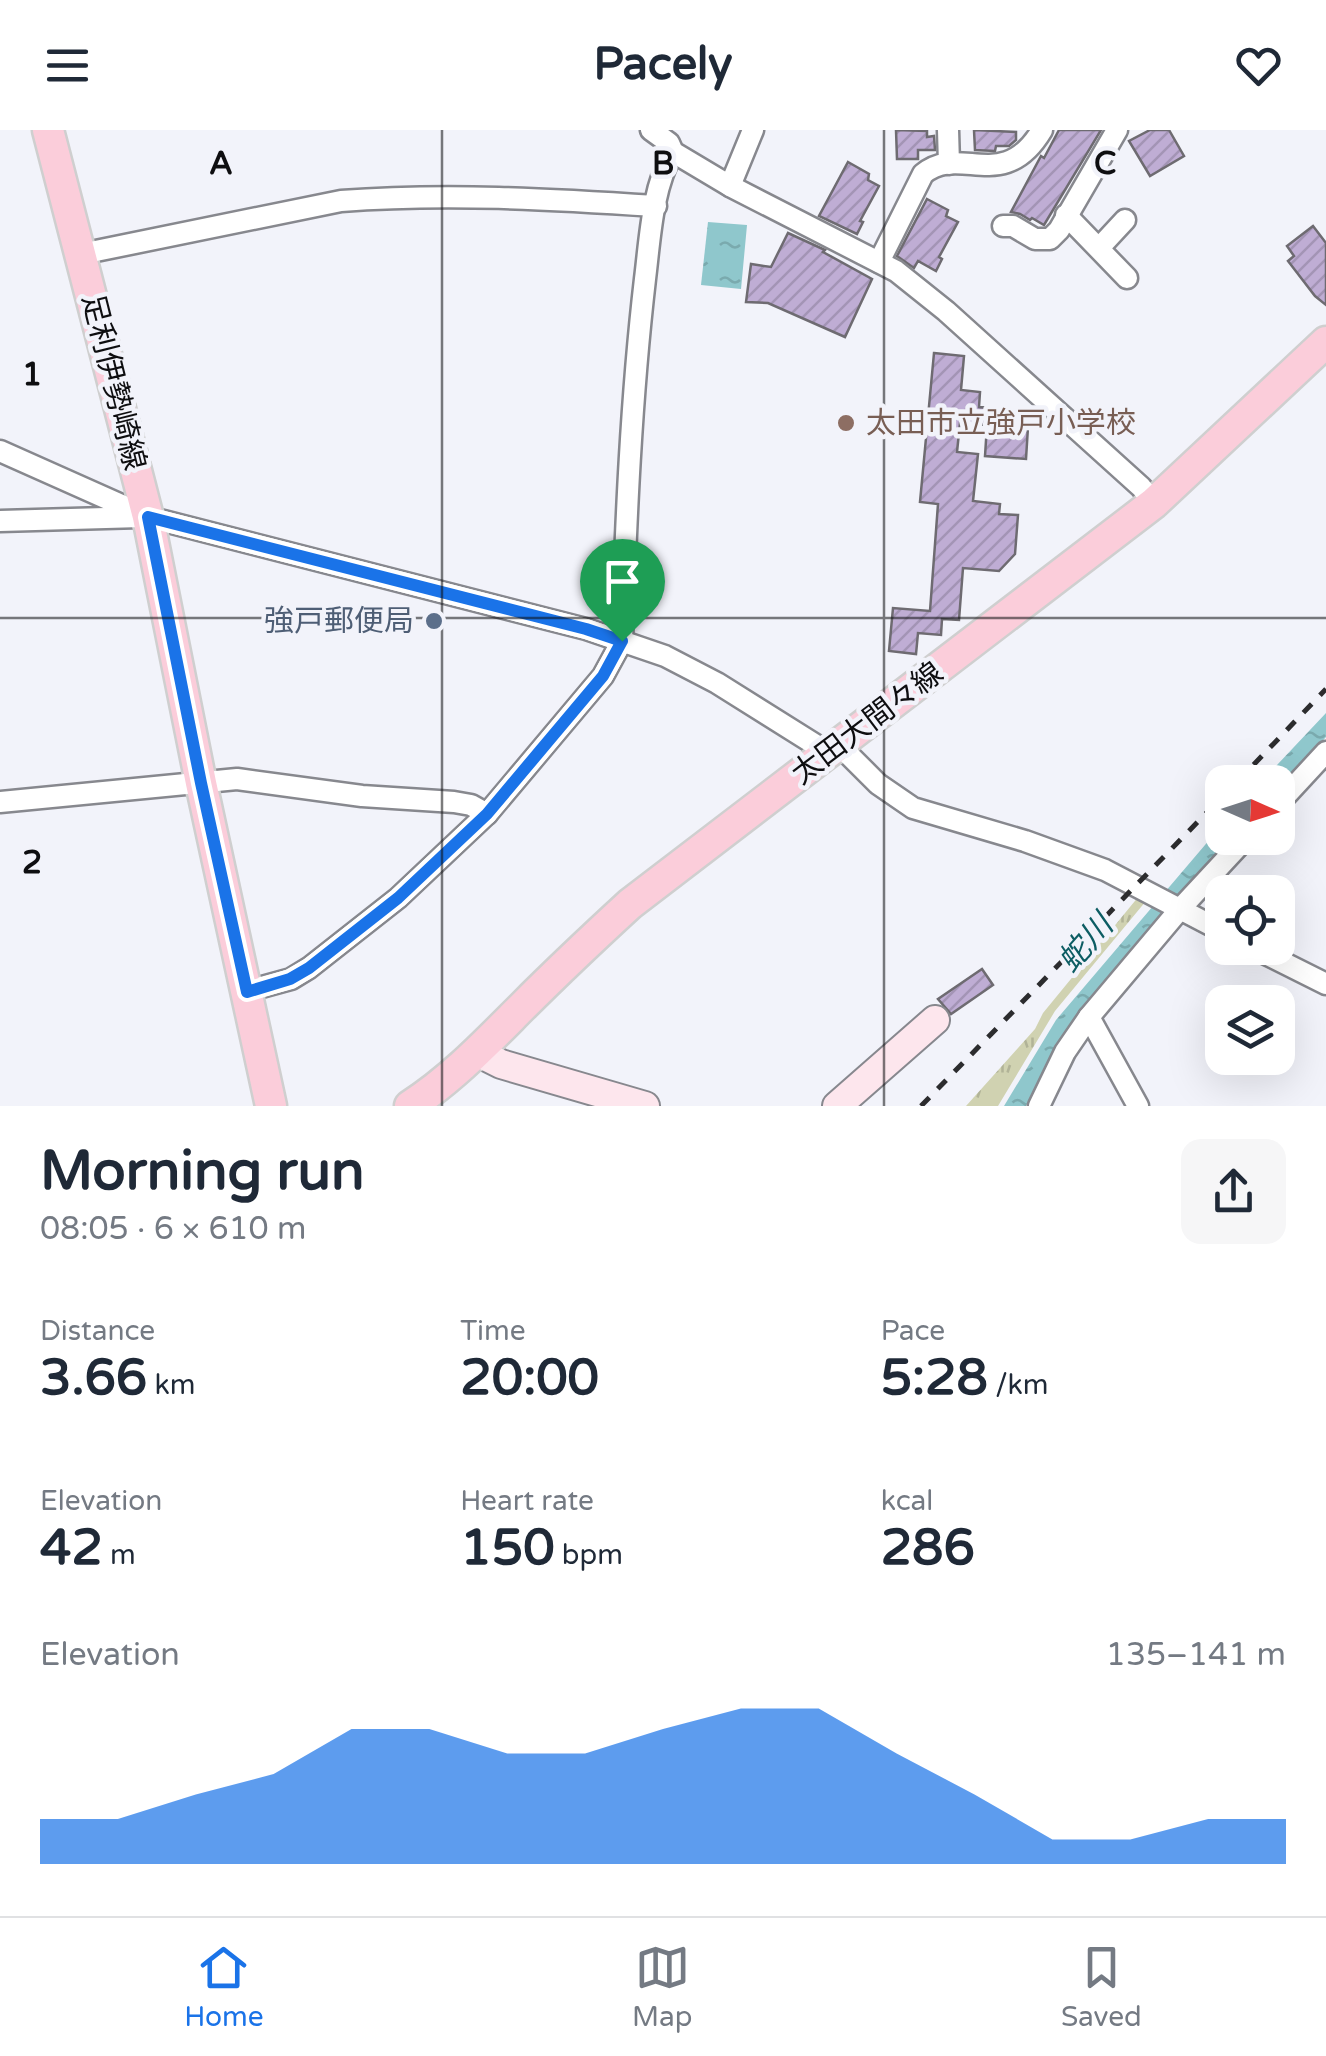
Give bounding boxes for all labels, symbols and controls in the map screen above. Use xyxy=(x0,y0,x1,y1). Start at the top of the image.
icon: menu xyxy=(40,38,95,93)
text: Pacely xyxy=(593,38,733,92)
icon: heart xyxy=(1231,38,1286,93)
text: A xyxy=(209,145,233,183)
text: B xyxy=(652,145,674,183)
text: C xyxy=(1094,145,1116,183)
street label: 足利伊勢崎線 xyxy=(74,290,153,474)
text: 1 xyxy=(22,356,42,394)
place label: 太田市立強戸小学校 xyxy=(866,405,1136,442)
marker: 太田市立強戸小学校 xyxy=(835,412,857,434)
pin xyxy=(580,539,665,642)
icon: arrive xyxy=(595,554,650,609)
place label: 強戸郵便局 xyxy=(264,603,414,640)
marker: 強戸郵便局 xyxy=(423,610,445,632)
street label: 太田大間々線 xyxy=(784,654,950,792)
north arrow xyxy=(1205,765,1295,855)
map controls xyxy=(1205,765,1295,1075)
text: 2 xyxy=(22,844,42,882)
button: locate xyxy=(1205,875,1295,965)
water label: 蛇川 xyxy=(1050,905,1123,980)
button: layers xyxy=(1205,985,1295,1075)
text: Morning run xyxy=(40,1139,365,1205)
button: share xyxy=(1181,1139,1286,1244)
text: 08:05 · 6 × 610 m xyxy=(40,1210,306,1248)
text: Distance xyxy=(40,1314,155,1348)
text: Time xyxy=(460,1314,526,1348)
text: Pace xyxy=(881,1314,945,1348)
text: 3.66 xyxy=(40,1348,147,1408)
text: 20:00 xyxy=(460,1348,599,1408)
text: 5:28 xyxy=(881,1348,988,1408)
text: km xyxy=(147,1368,195,1402)
text: /km xyxy=(988,1368,1049,1402)
text: Elevation xyxy=(40,1484,162,1518)
text: Heart rate xyxy=(460,1484,594,1518)
text: kcal xyxy=(881,1484,933,1518)
text: 42 xyxy=(40,1518,103,1578)
text: 150 xyxy=(460,1518,555,1578)
text: 286 xyxy=(881,1518,975,1578)
text: m xyxy=(103,1538,136,1572)
text: bpm xyxy=(555,1538,623,1572)
text: Elevation xyxy=(40,1636,180,1674)
text: 135–141 m xyxy=(1106,1636,1286,1674)
tab: Home xyxy=(184,1940,264,2034)
tab: Map xyxy=(632,1940,692,2034)
tab: Saved xyxy=(1061,1940,1142,2034)

